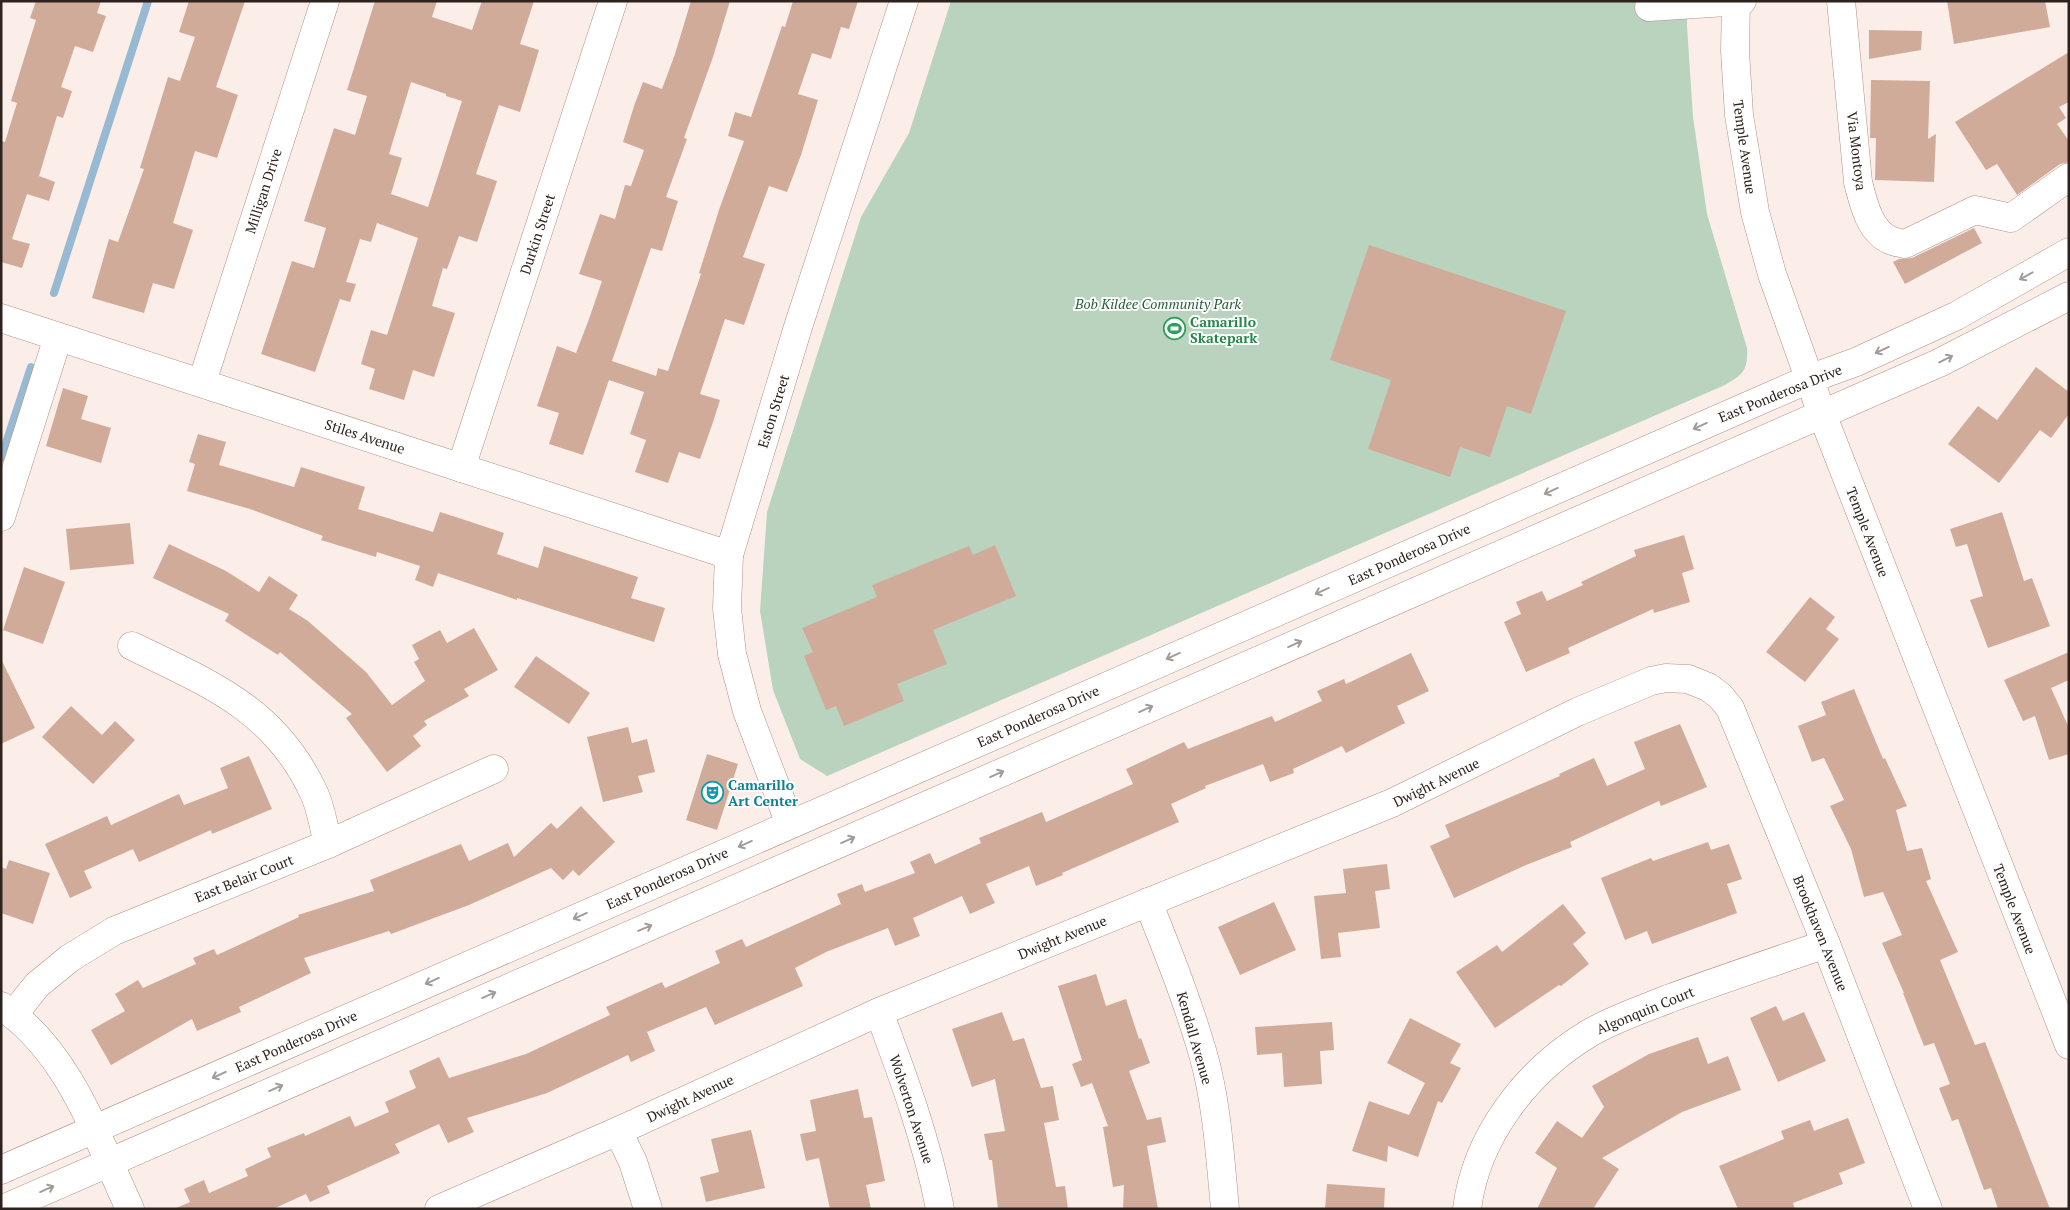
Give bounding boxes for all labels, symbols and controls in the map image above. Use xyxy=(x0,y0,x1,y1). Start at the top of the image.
street label: Temple Avenue xyxy=(1729,99,1761,195)
street label: Via Montoya xyxy=(1843,110,1871,192)
street label: Milligan Drive xyxy=(240,146,286,236)
street label: Durkin Street xyxy=(515,190,559,277)
one-way arrow xyxy=(2019,271,2034,281)
park label: Bob Kildee Community Park xyxy=(1074,294,1241,313)
place label: Camarillo Skatepark xyxy=(1190,312,1258,347)
sports icon: Camarillo Skatepark xyxy=(1162,317,1186,341)
one-way arrow xyxy=(1875,346,1890,355)
one-way arrow xyxy=(1938,354,1953,363)
street label: East Ponderosa Drive xyxy=(1715,360,1845,426)
street label: Eston Street xyxy=(753,371,793,450)
street label: Stiles Avenue xyxy=(322,414,408,458)
one-way arrow xyxy=(1693,422,1708,432)
street label: Temple Avenue xyxy=(1842,484,1894,580)
one-way arrow xyxy=(1544,487,1559,497)
street label: East Ponderosa Drive xyxy=(1345,519,1473,589)
one-way arrow xyxy=(1315,587,1330,597)
one-way arrow xyxy=(1287,638,1302,648)
one-way arrow xyxy=(1166,652,1181,662)
street label: East Ponderosa Drive xyxy=(974,681,1102,751)
one-way arrow xyxy=(1138,704,1153,714)
street label: Dwight Avenue xyxy=(1390,753,1482,811)
one-way arrow xyxy=(989,769,1004,779)
place label: Camarillo Art Center xyxy=(728,775,798,810)
theatre icon: Camarillo Art Center xyxy=(700,780,724,804)
one-way arrow xyxy=(840,834,855,844)
one-way arrow xyxy=(738,839,753,849)
street label: East Ponderosa Drive xyxy=(603,843,731,913)
street label: East Belair Court xyxy=(192,849,297,906)
street label: Temple Avenue xyxy=(1989,861,2041,957)
street label: Brookhaven Avenue xyxy=(1789,872,1853,994)
street label: Dwight Avenue xyxy=(1015,911,1109,963)
one-way arrow xyxy=(573,912,588,921)
one-way arrow xyxy=(637,922,652,932)
one-way arrow xyxy=(425,977,440,987)
street label: Algonquin Court xyxy=(1593,981,1697,1038)
street label: Kendall Avenue xyxy=(1173,989,1217,1087)
one-way arrow xyxy=(481,990,496,1000)
street label: East Ponderosa Drive xyxy=(232,1006,360,1076)
street label: Wolverton Avenue xyxy=(885,1052,939,1166)
one-way arrow xyxy=(212,1070,227,1080)
street label: Dwight Avenue xyxy=(643,1070,737,1126)
one-way arrow xyxy=(268,1083,283,1093)
one-way arrow xyxy=(39,1184,54,1194)

